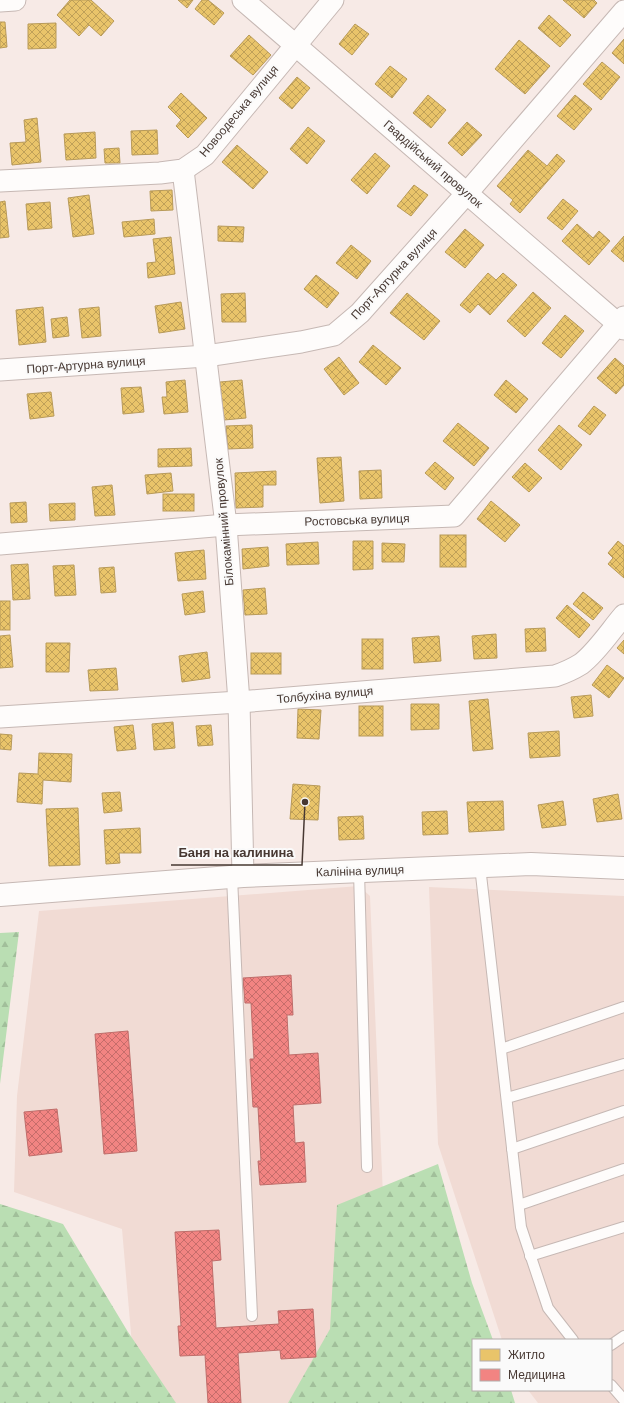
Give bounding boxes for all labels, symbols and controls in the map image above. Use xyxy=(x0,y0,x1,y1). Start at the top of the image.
street label: Новоодеська вулиця xyxy=(197,62,281,160)
street label: Гвардійський провулок xyxy=(381,117,486,211)
street label: Порт-Артурна вулиця xyxy=(348,226,440,322)
street label: Порт-Артурна вулиця xyxy=(26,354,146,376)
street label: Білокамінний провулок xyxy=(211,457,237,586)
street label: Ростовська вулиця xyxy=(304,511,410,529)
street label: Толбухіна вулиця xyxy=(276,684,374,706)
callout: Баня на калинина xyxy=(171,840,302,865)
text: Баня на калинина xyxy=(178,845,294,860)
street label: Калініна вулиця xyxy=(316,862,404,880)
legend xyxy=(472,1339,612,1391)
text: Житло xyxy=(508,1348,545,1362)
text: Медицина xyxy=(508,1368,565,1382)

